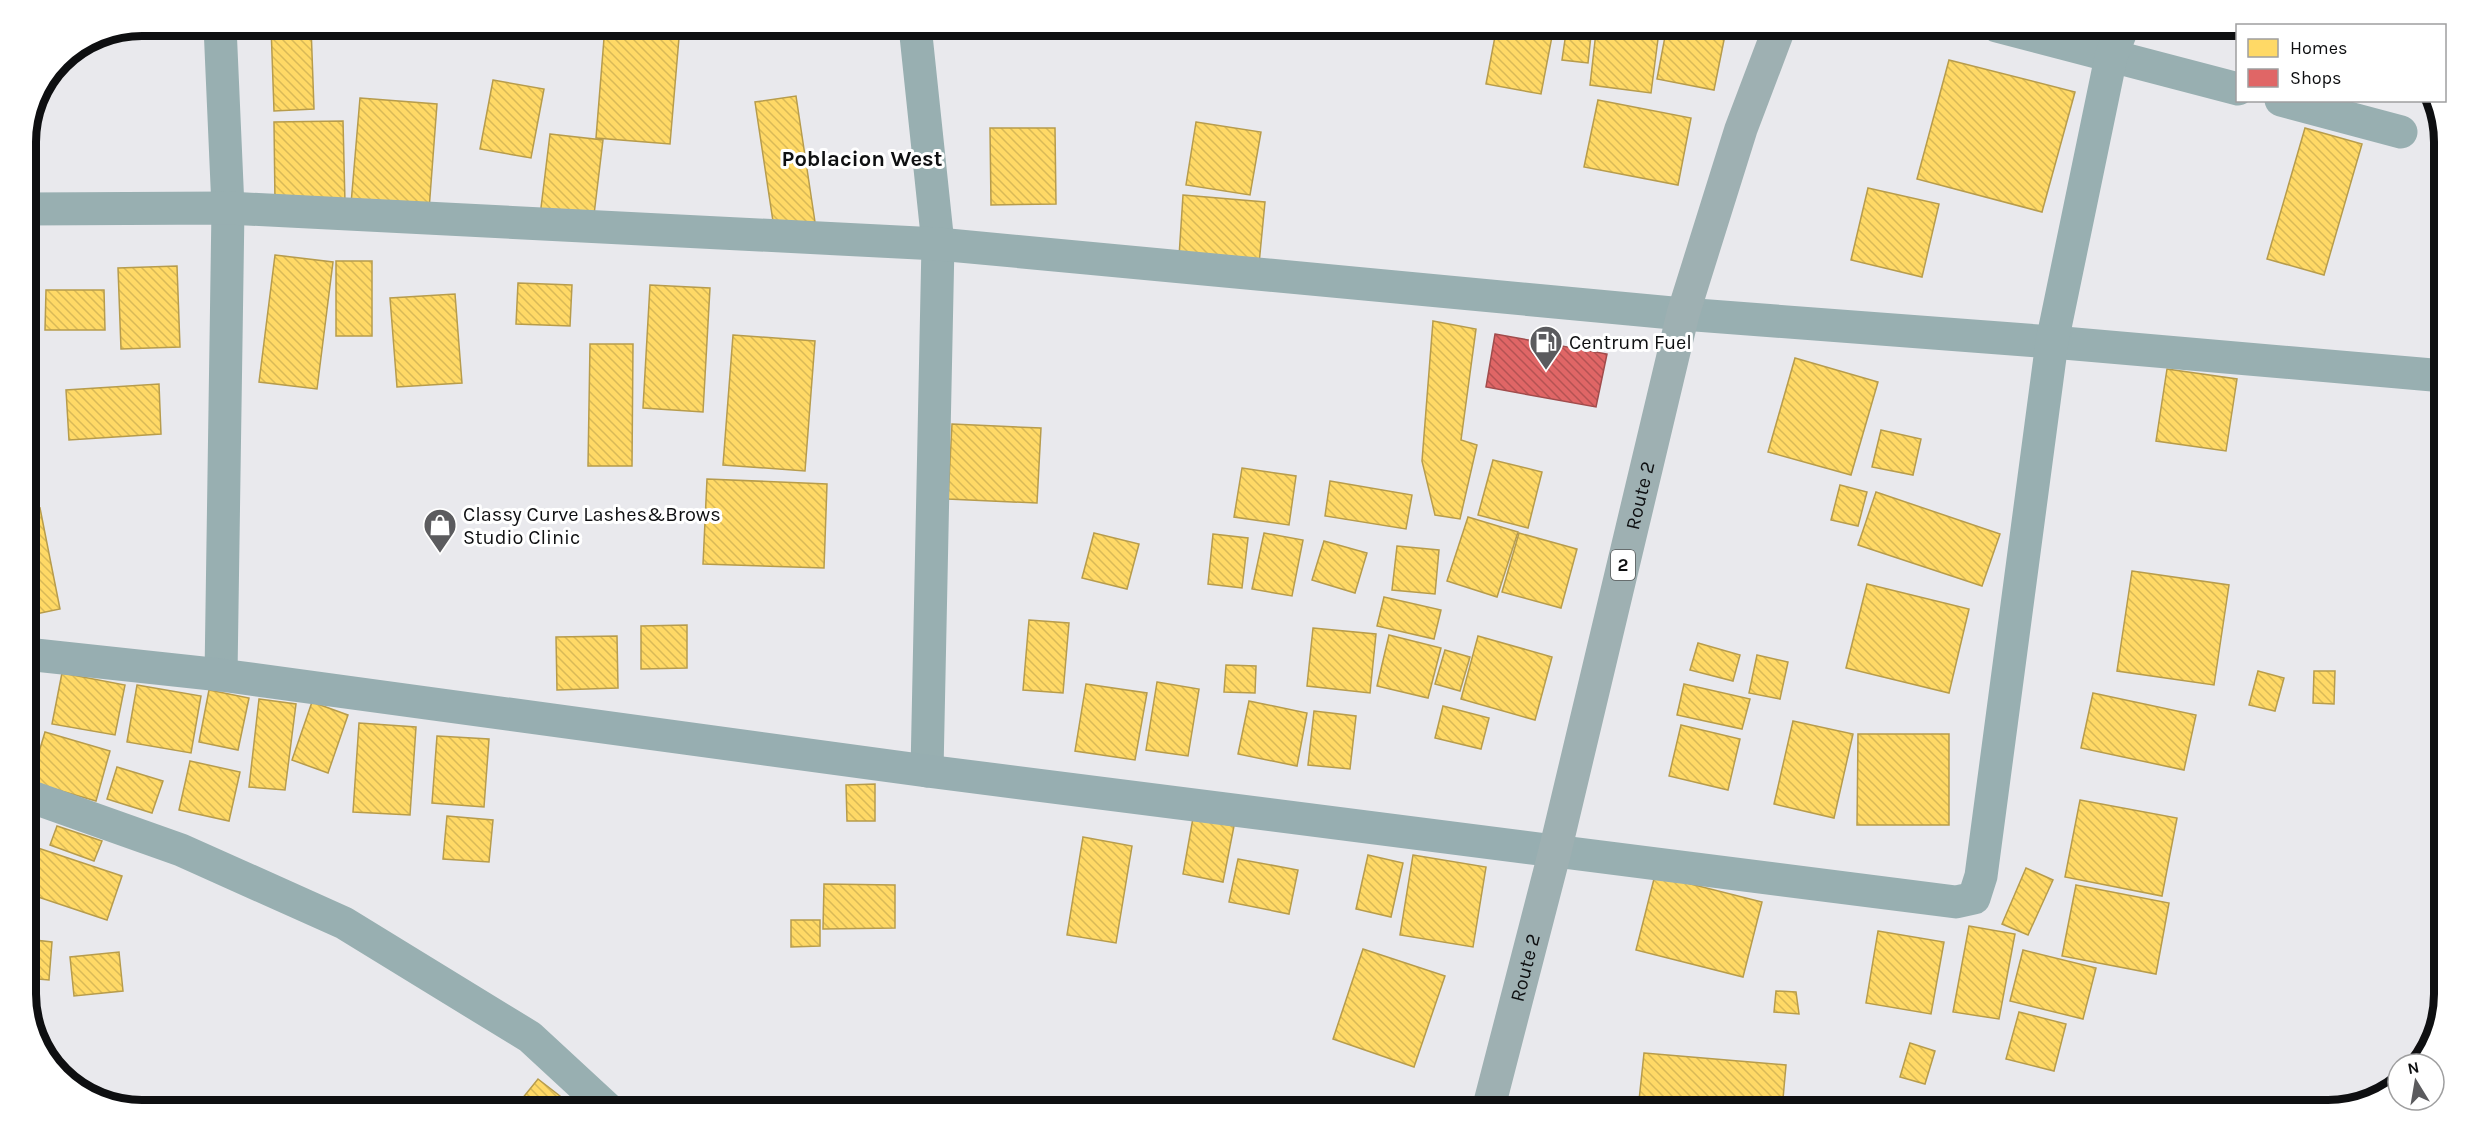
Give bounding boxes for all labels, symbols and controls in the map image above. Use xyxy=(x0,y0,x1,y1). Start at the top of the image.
legend xyxy=(2236,24,2446,102)
text: Homes xyxy=(2290,37,2347,59)
text: Shops xyxy=(2290,67,2342,89)
district label: Poblacion West xyxy=(782,146,943,172)
fuel station icon: Centrum Fuel xyxy=(1528,324,1564,371)
place label: Centrum Fuel xyxy=(1569,331,1692,354)
street label: Route 2 xyxy=(1621,459,1659,532)
place label: Classy Curve Lashes&Brows Studio Clinic xyxy=(463,503,721,549)
shop icon: Classy Curve Lashes&Brows Studio Clinic xyxy=(422,507,458,554)
road number: 2 xyxy=(1611,550,1635,580)
street label: Route 2 xyxy=(1505,931,1545,1004)
north arrow xyxy=(2386,1052,2446,1112)
text: N xyxy=(2406,1057,2421,1078)

